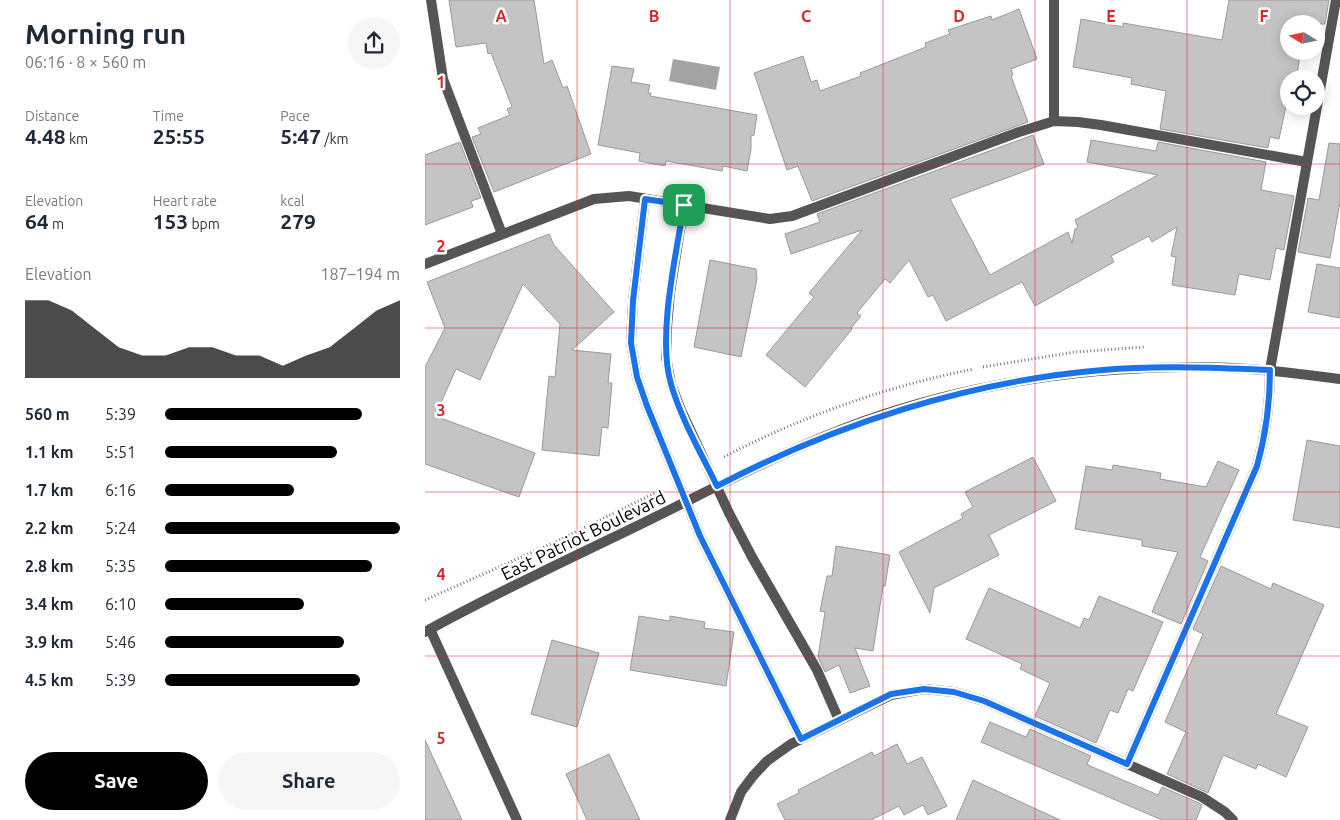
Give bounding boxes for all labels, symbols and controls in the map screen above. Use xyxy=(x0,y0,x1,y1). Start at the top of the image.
text: A xyxy=(495,7,507,25)
text: B xyxy=(649,7,659,25)
text: C xyxy=(801,7,811,25)
text: D xyxy=(953,7,965,25)
text: E xyxy=(1106,7,1116,25)
text: F xyxy=(1260,7,1269,25)
north arrow xyxy=(1280,15,1325,60)
map controls xyxy=(1280,15,1325,115)
button: share xyxy=(348,17,400,69)
text: Morning run xyxy=(25,18,186,49)
text: 06:16 · 8 × 560 m xyxy=(25,53,146,71)
button: locate xyxy=(1280,70,1325,115)
text: 1 xyxy=(436,73,446,91)
text: Distance xyxy=(25,108,79,124)
text: Time xyxy=(153,108,184,124)
text: Pace xyxy=(280,108,310,124)
text: 4.48 xyxy=(25,124,66,148)
text: 25:55 xyxy=(153,124,205,148)
text: 5:47 xyxy=(280,124,321,148)
text: km xyxy=(66,131,88,147)
text: /km xyxy=(321,131,349,147)
pin xyxy=(663,184,705,226)
icon: arrive xyxy=(670,191,698,219)
text: Elevation xyxy=(25,193,83,209)
text: Heart rate xyxy=(153,193,217,209)
text: kcal xyxy=(280,193,305,209)
text: 64 xyxy=(25,209,49,233)
text: 153 xyxy=(153,209,188,233)
text: 279 xyxy=(280,209,316,233)
text: m xyxy=(49,216,64,232)
text: bpm xyxy=(188,216,220,232)
text: 2 xyxy=(436,237,446,255)
text: Elevation xyxy=(25,265,92,283)
text: 187–194 m xyxy=(320,265,400,283)
text: 3 xyxy=(436,401,446,419)
text: 560 m xyxy=(25,405,70,423)
text: 5:39 xyxy=(105,405,136,423)
text: 1.1 km xyxy=(25,443,74,461)
text: 5:51 xyxy=(105,443,136,461)
text: 1.7 km xyxy=(25,481,74,499)
text: 6:16 xyxy=(105,481,136,499)
street label: East Patriot Boulevard xyxy=(498,486,668,584)
text: 2.2 km xyxy=(25,519,74,537)
text: 5:24 xyxy=(105,519,136,537)
text: 2.8 km xyxy=(25,557,74,575)
text: 5:35 xyxy=(105,557,136,575)
text: 4 xyxy=(436,565,446,583)
text: 3.4 km xyxy=(25,595,74,613)
text: 6:10 xyxy=(105,595,136,613)
text: 3.9 km xyxy=(25,633,74,651)
text: 5:46 xyxy=(105,633,136,651)
text: 4.5 km xyxy=(25,671,74,689)
text: 5:39 xyxy=(105,671,136,689)
text: 5 xyxy=(436,729,446,747)
button: Save xyxy=(25,752,208,810)
button: Share xyxy=(218,752,400,810)

